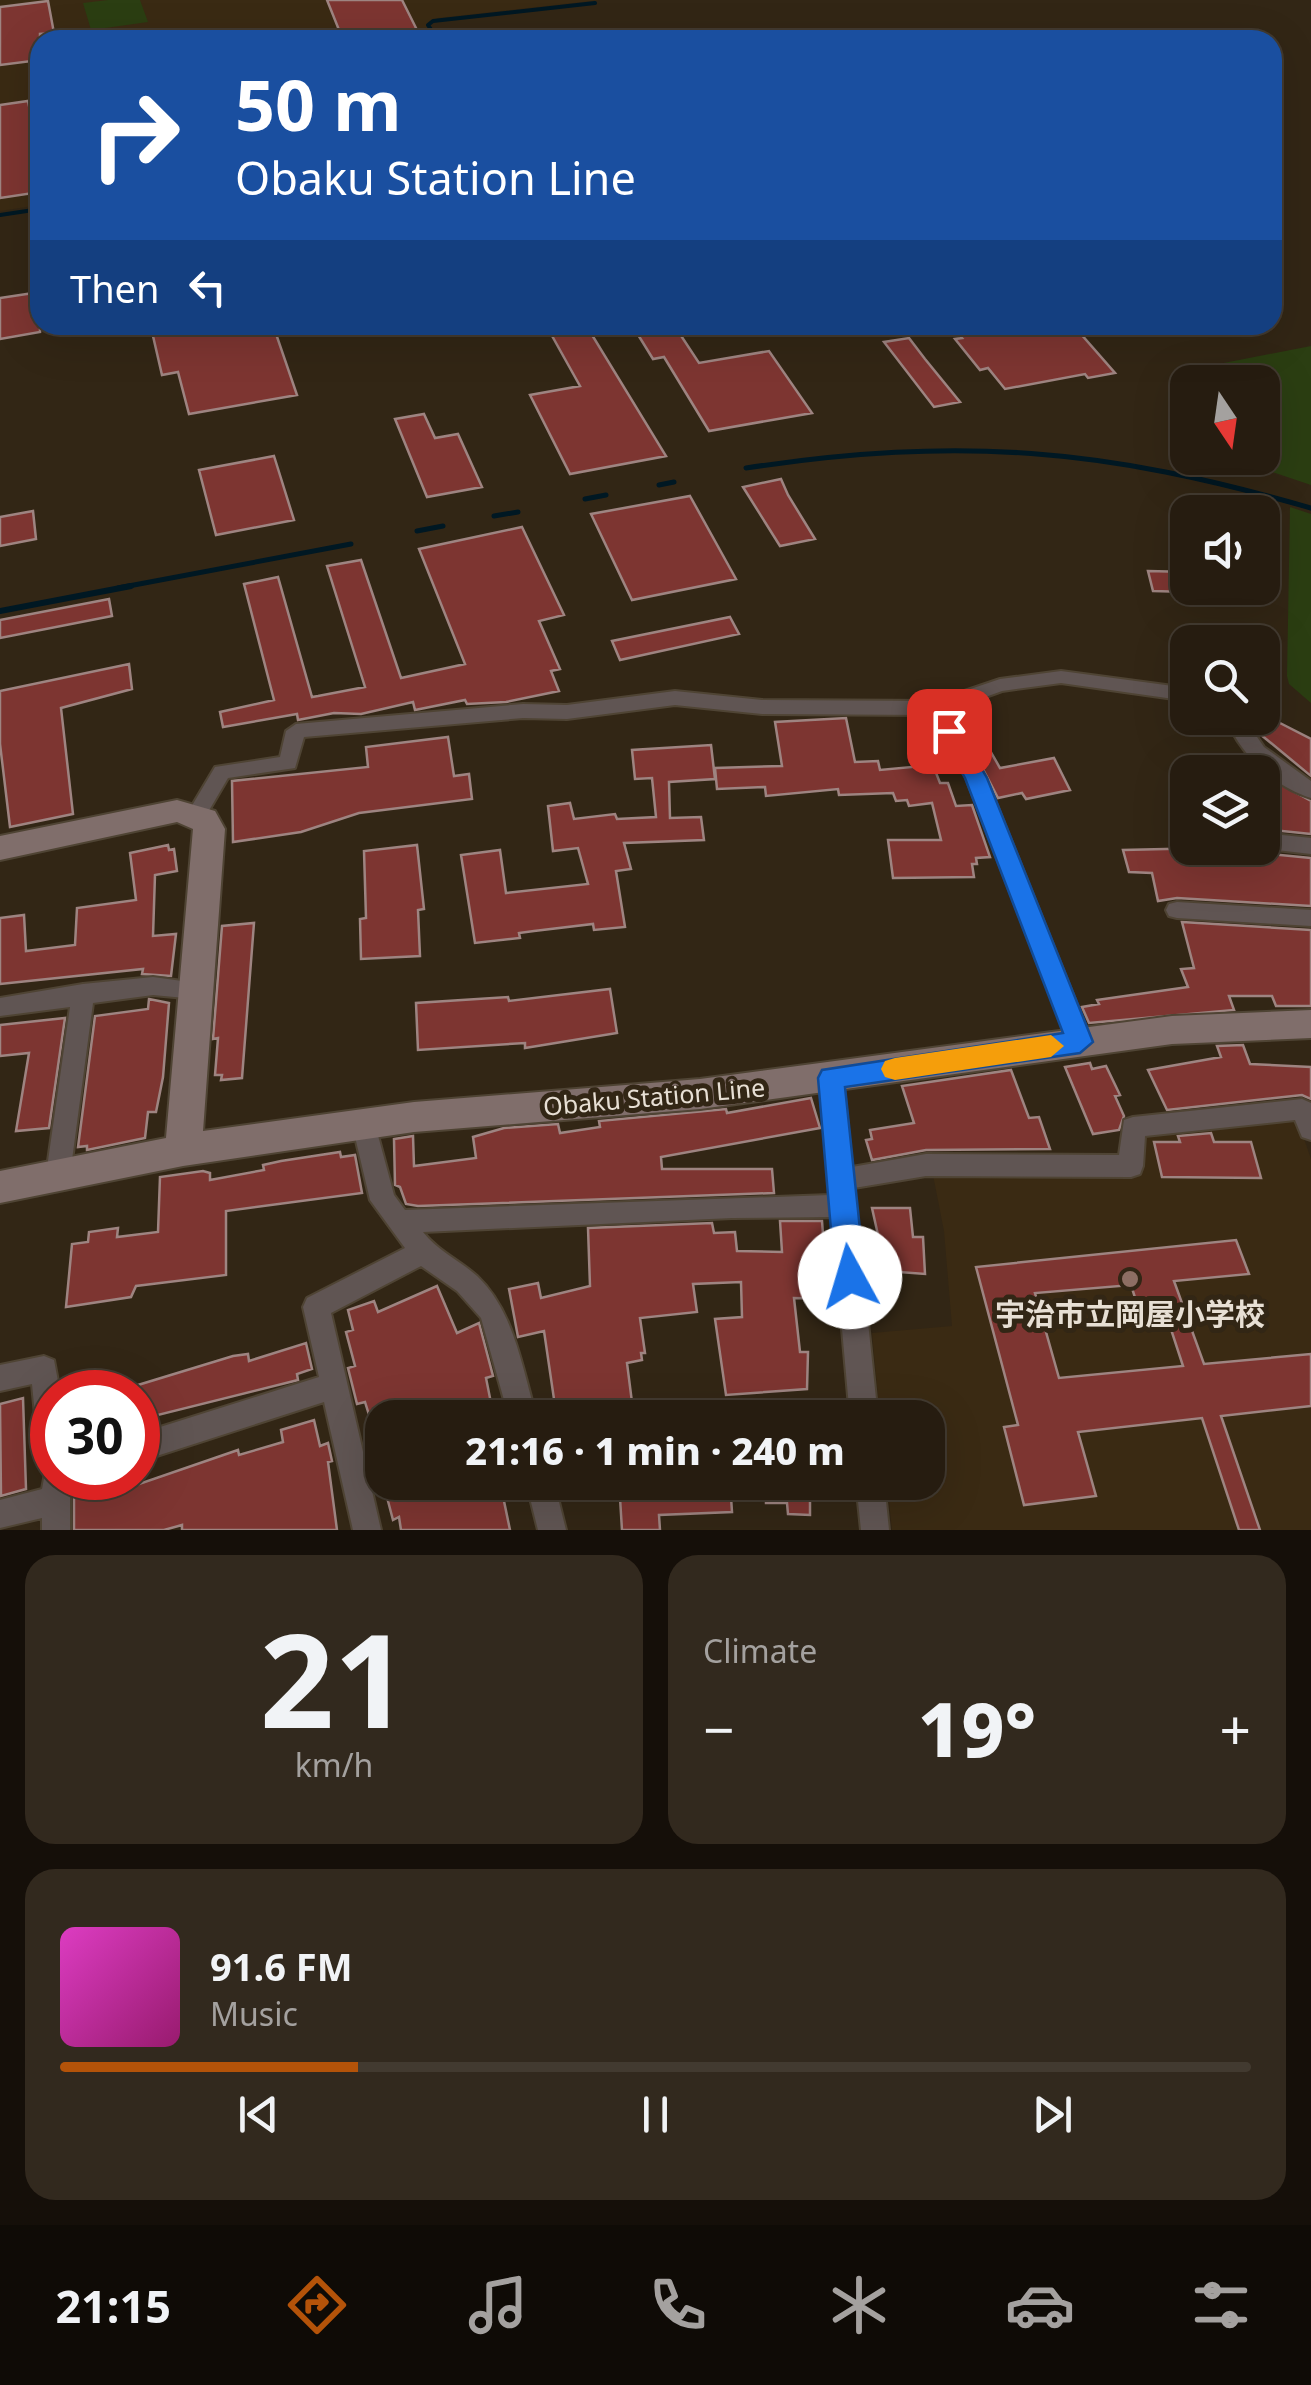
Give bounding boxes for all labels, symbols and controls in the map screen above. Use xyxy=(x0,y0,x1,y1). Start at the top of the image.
text: 50 m xyxy=(235,56,402,152)
icon: right xyxy=(70,70,200,200)
text: Obaku Station Line xyxy=(235,147,636,208)
icon: left xyxy=(180,260,235,315)
text: Then xyxy=(70,262,160,314)
north arrow xyxy=(1170,365,1280,475)
map controls xyxy=(1170,365,1280,865)
button: sound xyxy=(1170,495,1280,605)
button: search xyxy=(1170,625,1280,735)
pin xyxy=(907,689,992,774)
icon: arrive xyxy=(922,704,977,759)
button: layers xyxy=(1170,755,1280,865)
street label: Obaku Station Line xyxy=(542,1069,766,1123)
position arrow xyxy=(798,1225,902,1329)
marker: 宇治市立岡屋小学校 xyxy=(1119,1268,1141,1290)
place label: 宇治市立岡屋小学校 xyxy=(995,1293,1265,1334)
speed limit sign: 30 xyxy=(30,1370,160,1500)
text: 21:16 · 1 min · 240 m xyxy=(465,1424,845,1476)
text: 21 xyxy=(260,1589,408,1766)
text: Climate xyxy=(703,1629,817,1672)
text: 19° xyxy=(918,1677,1036,1779)
text: − xyxy=(703,1691,734,1766)
text: + xyxy=(1220,1691,1251,1766)
text: km/h xyxy=(295,1743,373,1786)
text: 91.6 FM xyxy=(210,1940,352,1992)
text: Music xyxy=(210,1992,298,2035)
icon: previous xyxy=(231,2087,286,2142)
icon: pause xyxy=(628,2087,683,2142)
icon: next xyxy=(1025,2087,1080,2142)
icon: directions xyxy=(282,2270,352,2340)
icon: music xyxy=(463,2270,533,2340)
icon: phone xyxy=(643,2270,713,2340)
icon: climate xyxy=(824,2270,894,2340)
icon: car xyxy=(1005,2270,1075,2340)
icon: filters xyxy=(1186,2270,1256,2340)
text: 21:15 xyxy=(55,2275,171,2336)

